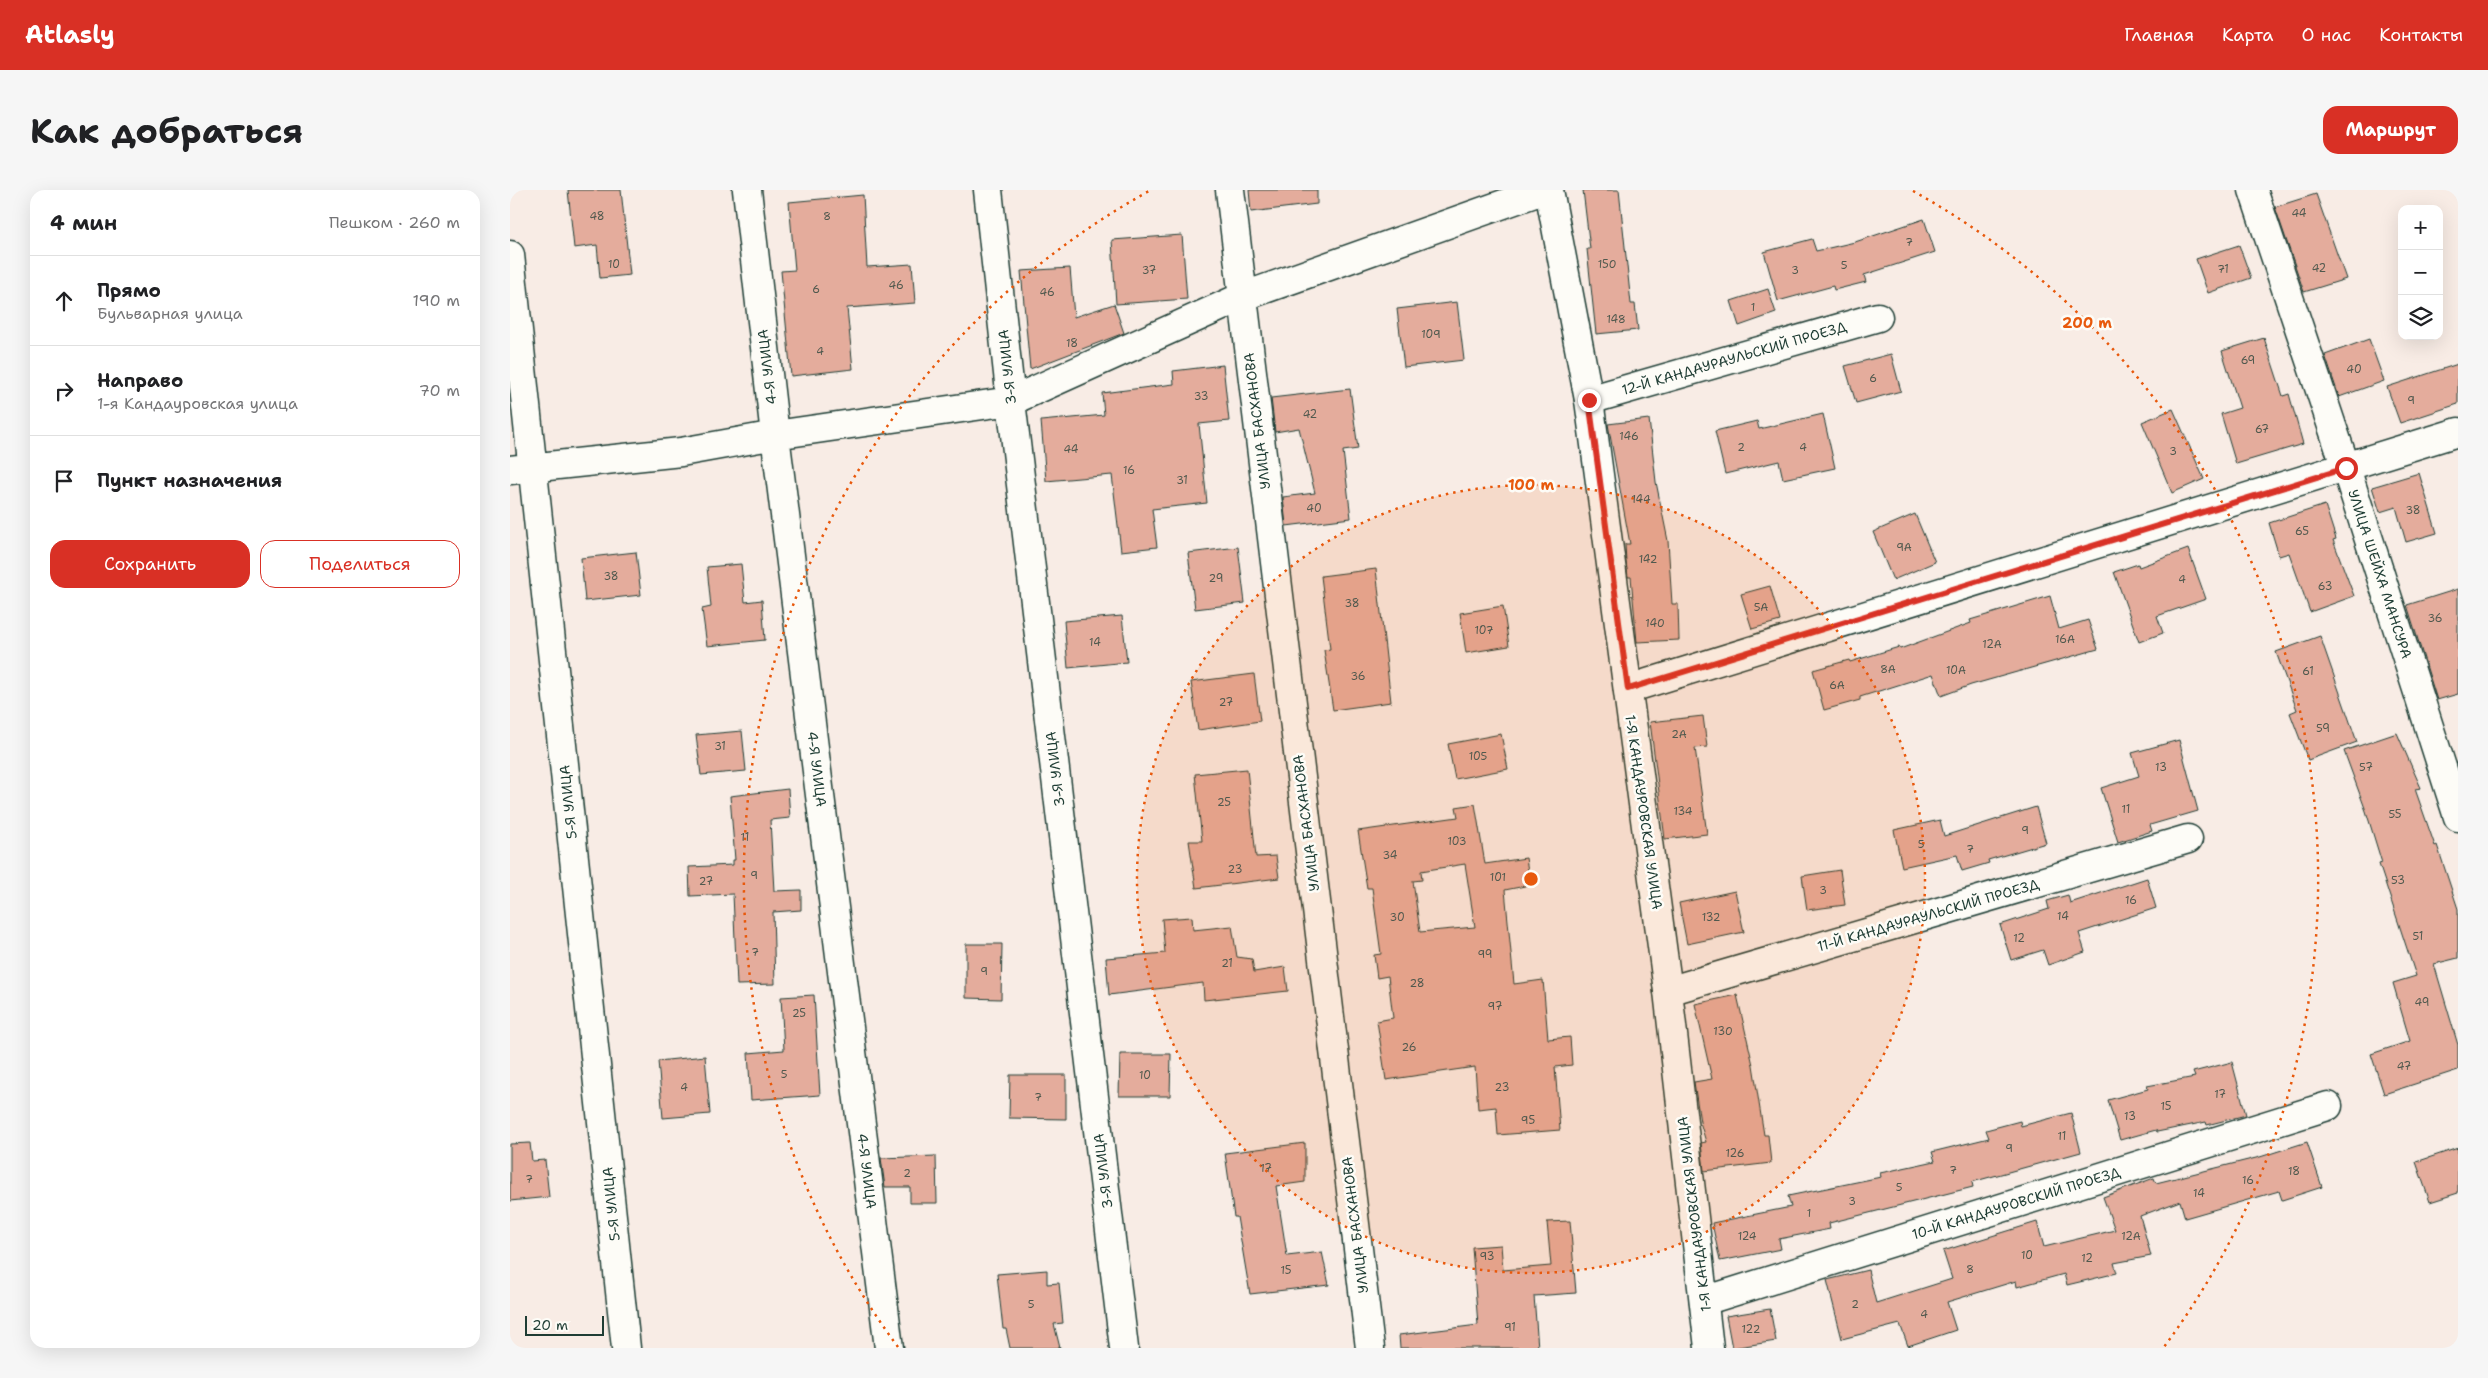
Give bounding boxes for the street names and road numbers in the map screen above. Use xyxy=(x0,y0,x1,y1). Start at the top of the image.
street label: 12-Й КАНДАУРАУЛЬСКИЙ ПРОЕЗД xyxy=(1620,317,1849,399)
street label: 4-Я УЛИЦА xyxy=(753,328,781,406)
street label: 3-Я УЛИЦА xyxy=(994,328,1020,406)
street label: УЛИЦА БАСХАНОВА xyxy=(1240,352,1274,490)
street label: УЛИЦА ШЕЙХА МАНСУРА xyxy=(2344,487,2416,661)
street label: 1-Я КАНДАУРОВСКАЯ УЛИЦА xyxy=(1621,713,1667,911)
street label: 4-Я УЛИЦА xyxy=(803,730,831,808)
street label: 3-Я УЛИЦА xyxy=(1041,730,1069,808)
street label: УЛИЦА БАСХАНОВА xyxy=(1289,754,1323,892)
street label: 5-Я УЛИЦА xyxy=(555,764,581,840)
street label: 11-Й КАНДАУРАУЛЬСКИЙ ПРОЕЗД xyxy=(1815,875,2041,955)
street label: 1-Я КАНДАУРОВСКАЯ УЛИЦА xyxy=(1673,1115,1715,1313)
street label: 4-Я УЛИЦА xyxy=(853,1132,881,1210)
street label: 3-Я УЛИЦА xyxy=(1089,1132,1117,1210)
street label: УЛИЦА БАСХАНОВА xyxy=(1338,1156,1372,1294)
street label: 10-Й КАНДАУРОВСКИЙ ПРОЕЗД xyxy=(1910,1163,2123,1243)
street label: 5-Я УЛИЦА xyxy=(598,1166,624,1242)

